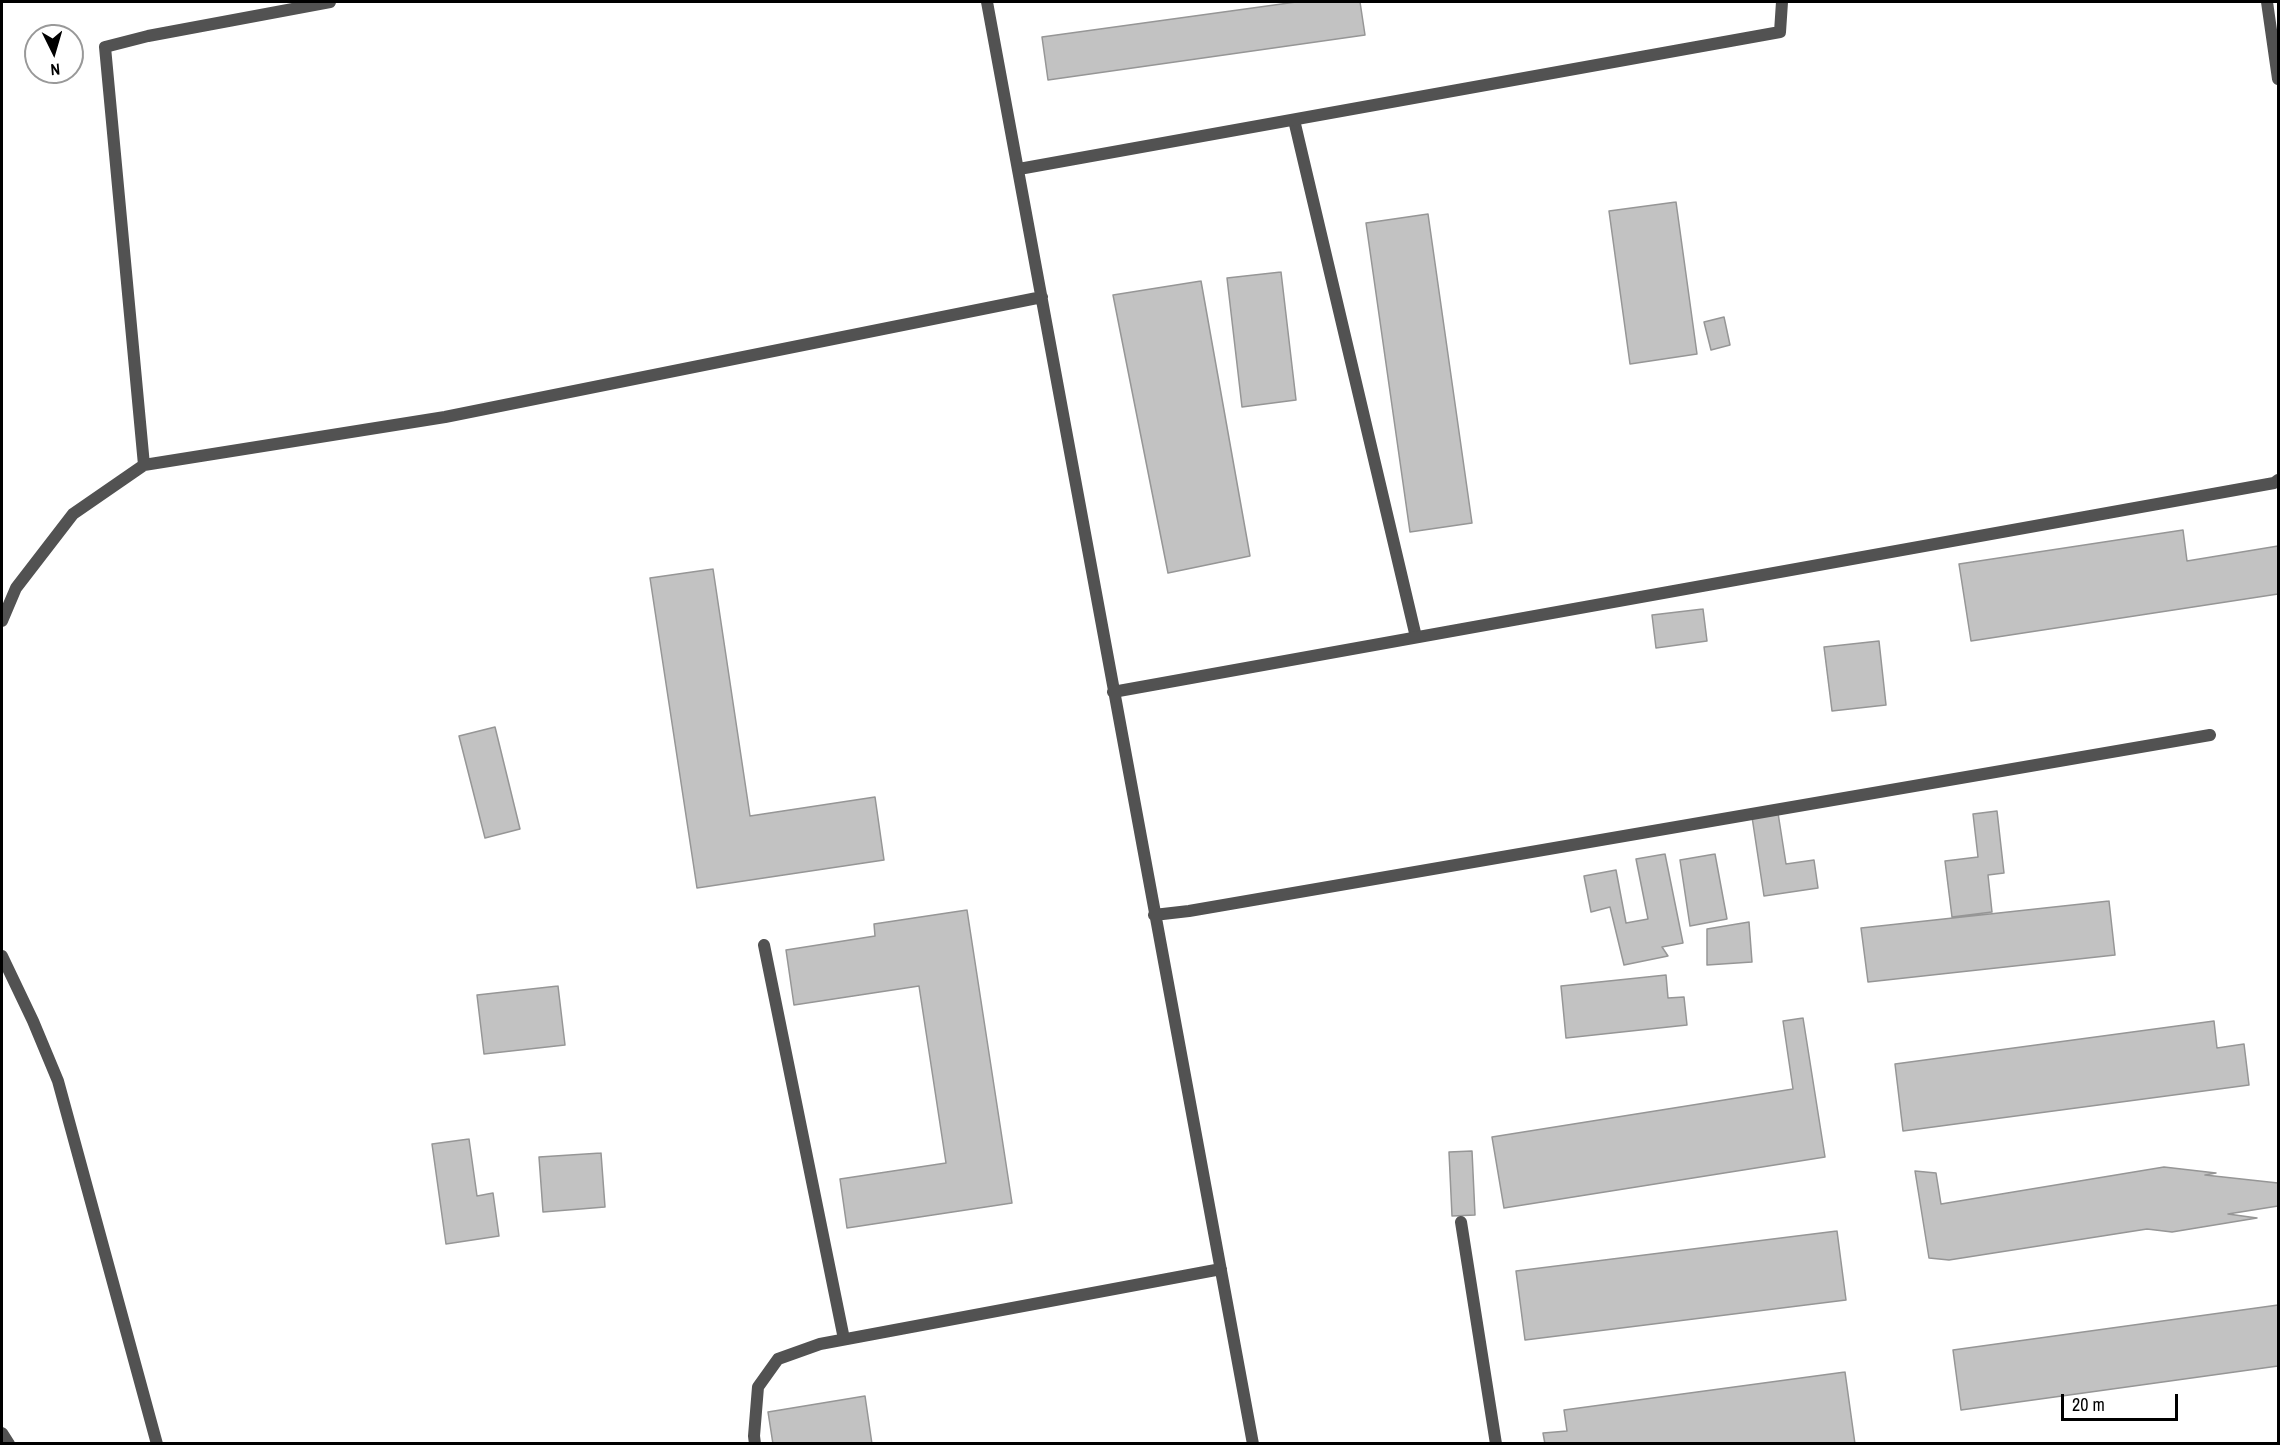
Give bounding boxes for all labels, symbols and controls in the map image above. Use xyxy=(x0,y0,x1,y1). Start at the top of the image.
north arrow xyxy=(24,24,84,84)
text: N xyxy=(50,59,61,81)
scale bar xyxy=(2064,1382,2181,1420)
text: 20 m xyxy=(2072,1392,2105,1417)

